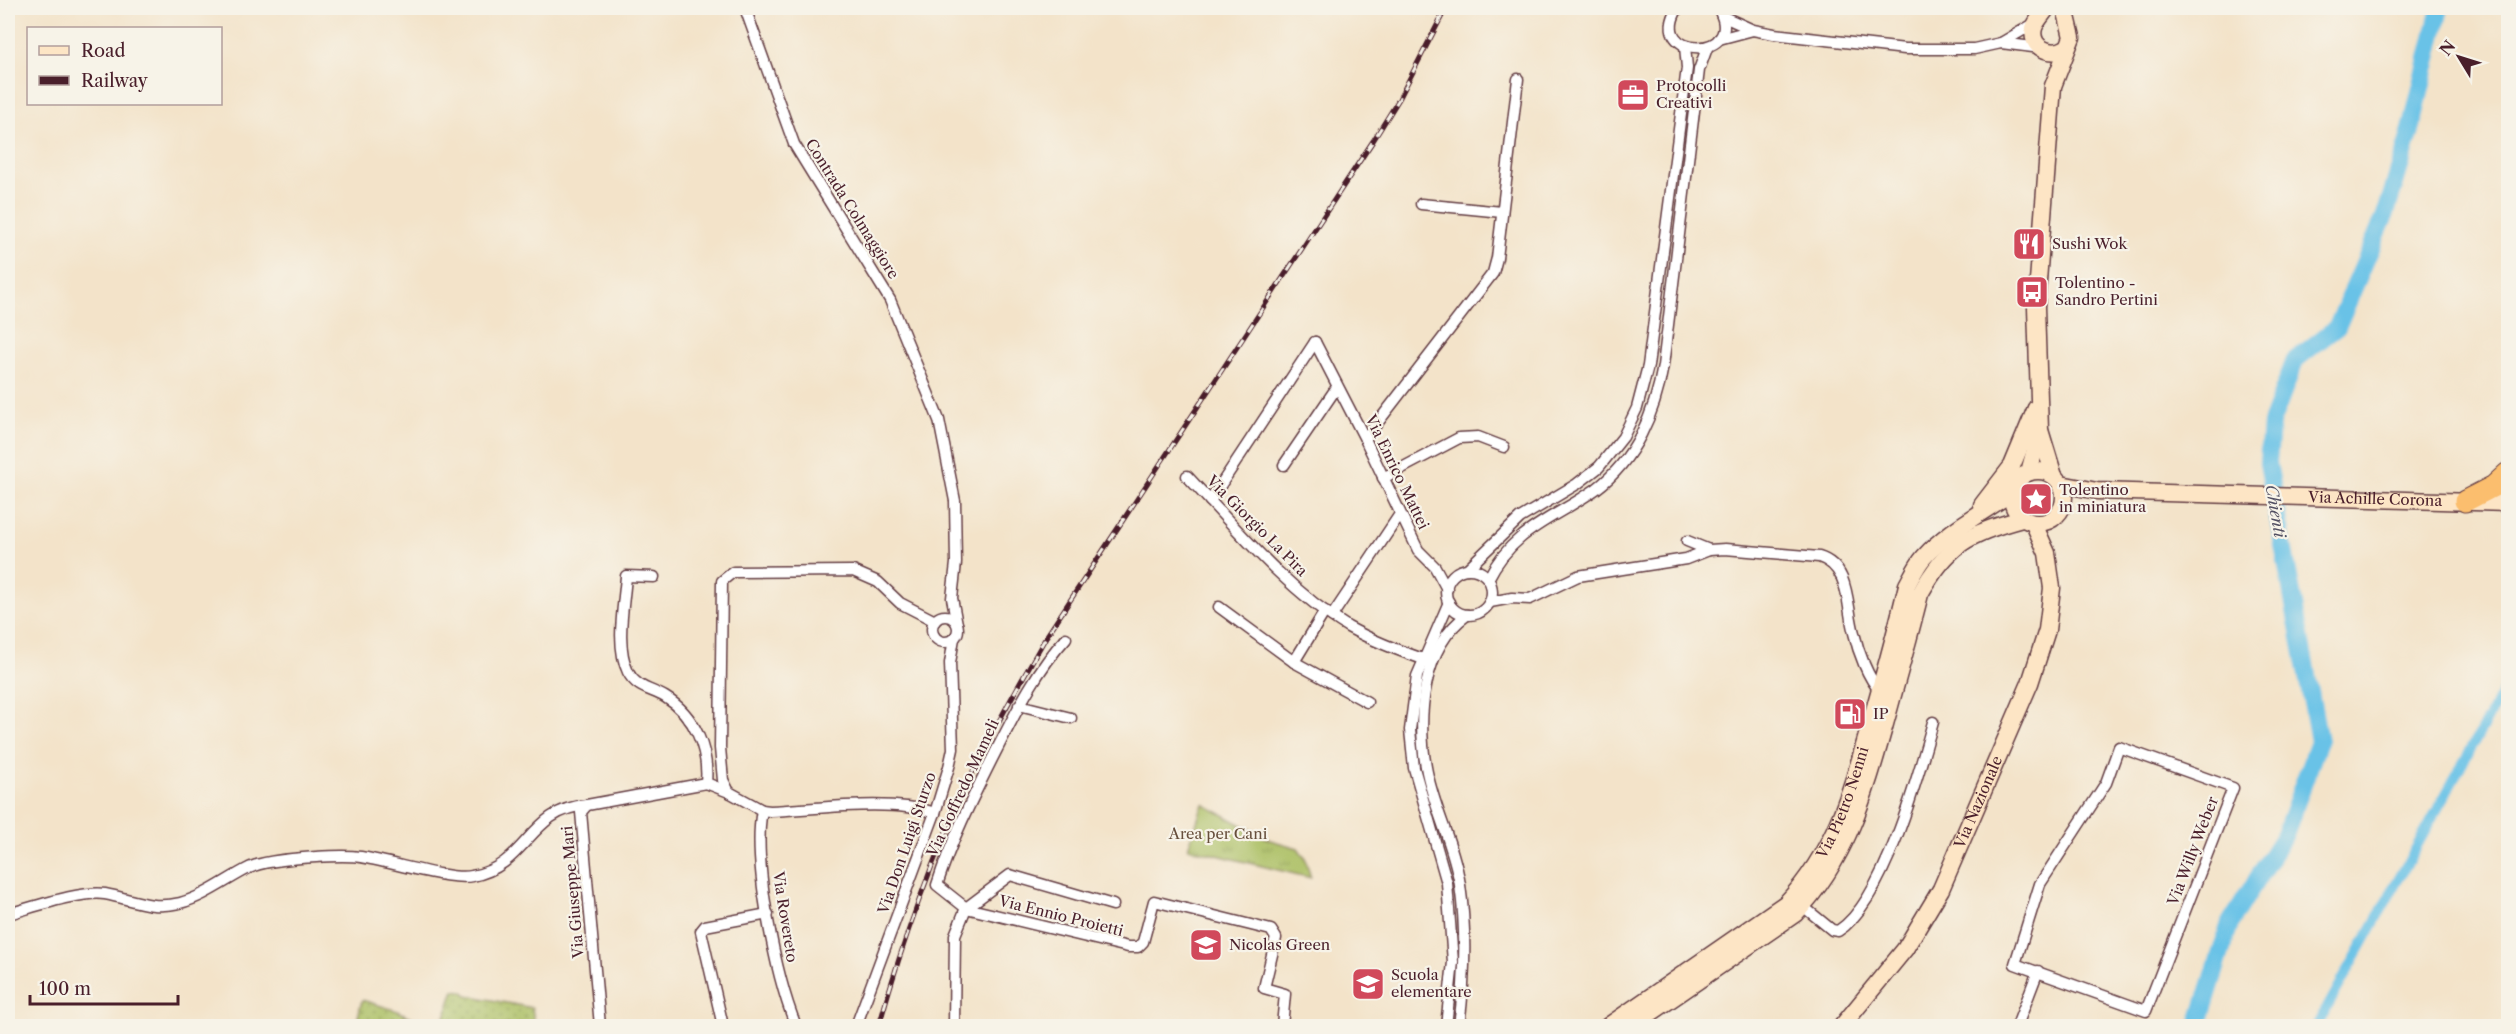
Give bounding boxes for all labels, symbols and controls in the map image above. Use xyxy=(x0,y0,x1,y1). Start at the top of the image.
legend xyxy=(27,27,222,105)
north arrow xyxy=(2429,27,2489,87)
text: N xyxy=(2435,36,2459,59)
text: Road xyxy=(81,40,126,62)
text: Railway xyxy=(81,70,149,92)
place label: Protocolli Creativi xyxy=(1656,76,1727,112)
office icon: Protocolli Creativi xyxy=(1615,77,1651,113)
street label: Contrada Colmaggiore xyxy=(802,135,903,282)
restaurant icon: Sushi Wok xyxy=(2011,226,2047,262)
place label: Sushi Wok xyxy=(2052,234,2129,253)
place label: Tolentino - Sandro Pertini xyxy=(2055,273,2158,309)
bus stop icon: Tolentino - Sandro Pertini xyxy=(2014,274,2050,310)
street label: Via Enrico Mattei xyxy=(1361,410,1434,533)
street label: Via Giorgio La Pira xyxy=(1202,470,1312,580)
place label: Tolentino in miniatura xyxy=(2059,480,2146,516)
place icon: Tolentino in miniatura xyxy=(2018,481,2054,517)
water label: Chienti xyxy=(2262,483,2291,540)
street label: Via Achille Corona xyxy=(2307,487,2443,510)
fuel station icon: IP xyxy=(1832,696,1868,732)
place label: IP xyxy=(1873,704,1889,723)
street label: Via Goffredo Mameli xyxy=(922,715,1003,861)
street label: Via Pietro Nenni xyxy=(1811,744,1872,863)
street label: Via Nazionale xyxy=(1949,753,2006,852)
street label: Via Don Luigi Sturzo xyxy=(873,769,940,917)
street label: Via Willy Weber xyxy=(2163,793,2222,909)
park label: Area per Cani xyxy=(1168,824,1268,843)
street label: Via Giuseppe Mari xyxy=(557,825,588,960)
street label: Via Rovereto xyxy=(769,869,802,964)
street label: Via Ennio Proietti xyxy=(996,891,1126,940)
school or university icon: Nicolas Green xyxy=(1188,927,1224,963)
place label: Nicolas Green xyxy=(1229,935,1331,954)
place label: Scuola elementare xyxy=(1391,965,1472,1001)
school or university icon: Scuola elementare xyxy=(1350,966,1386,1002)
scale bar xyxy=(30,968,178,1006)
text: 100 m xyxy=(39,978,91,1000)

